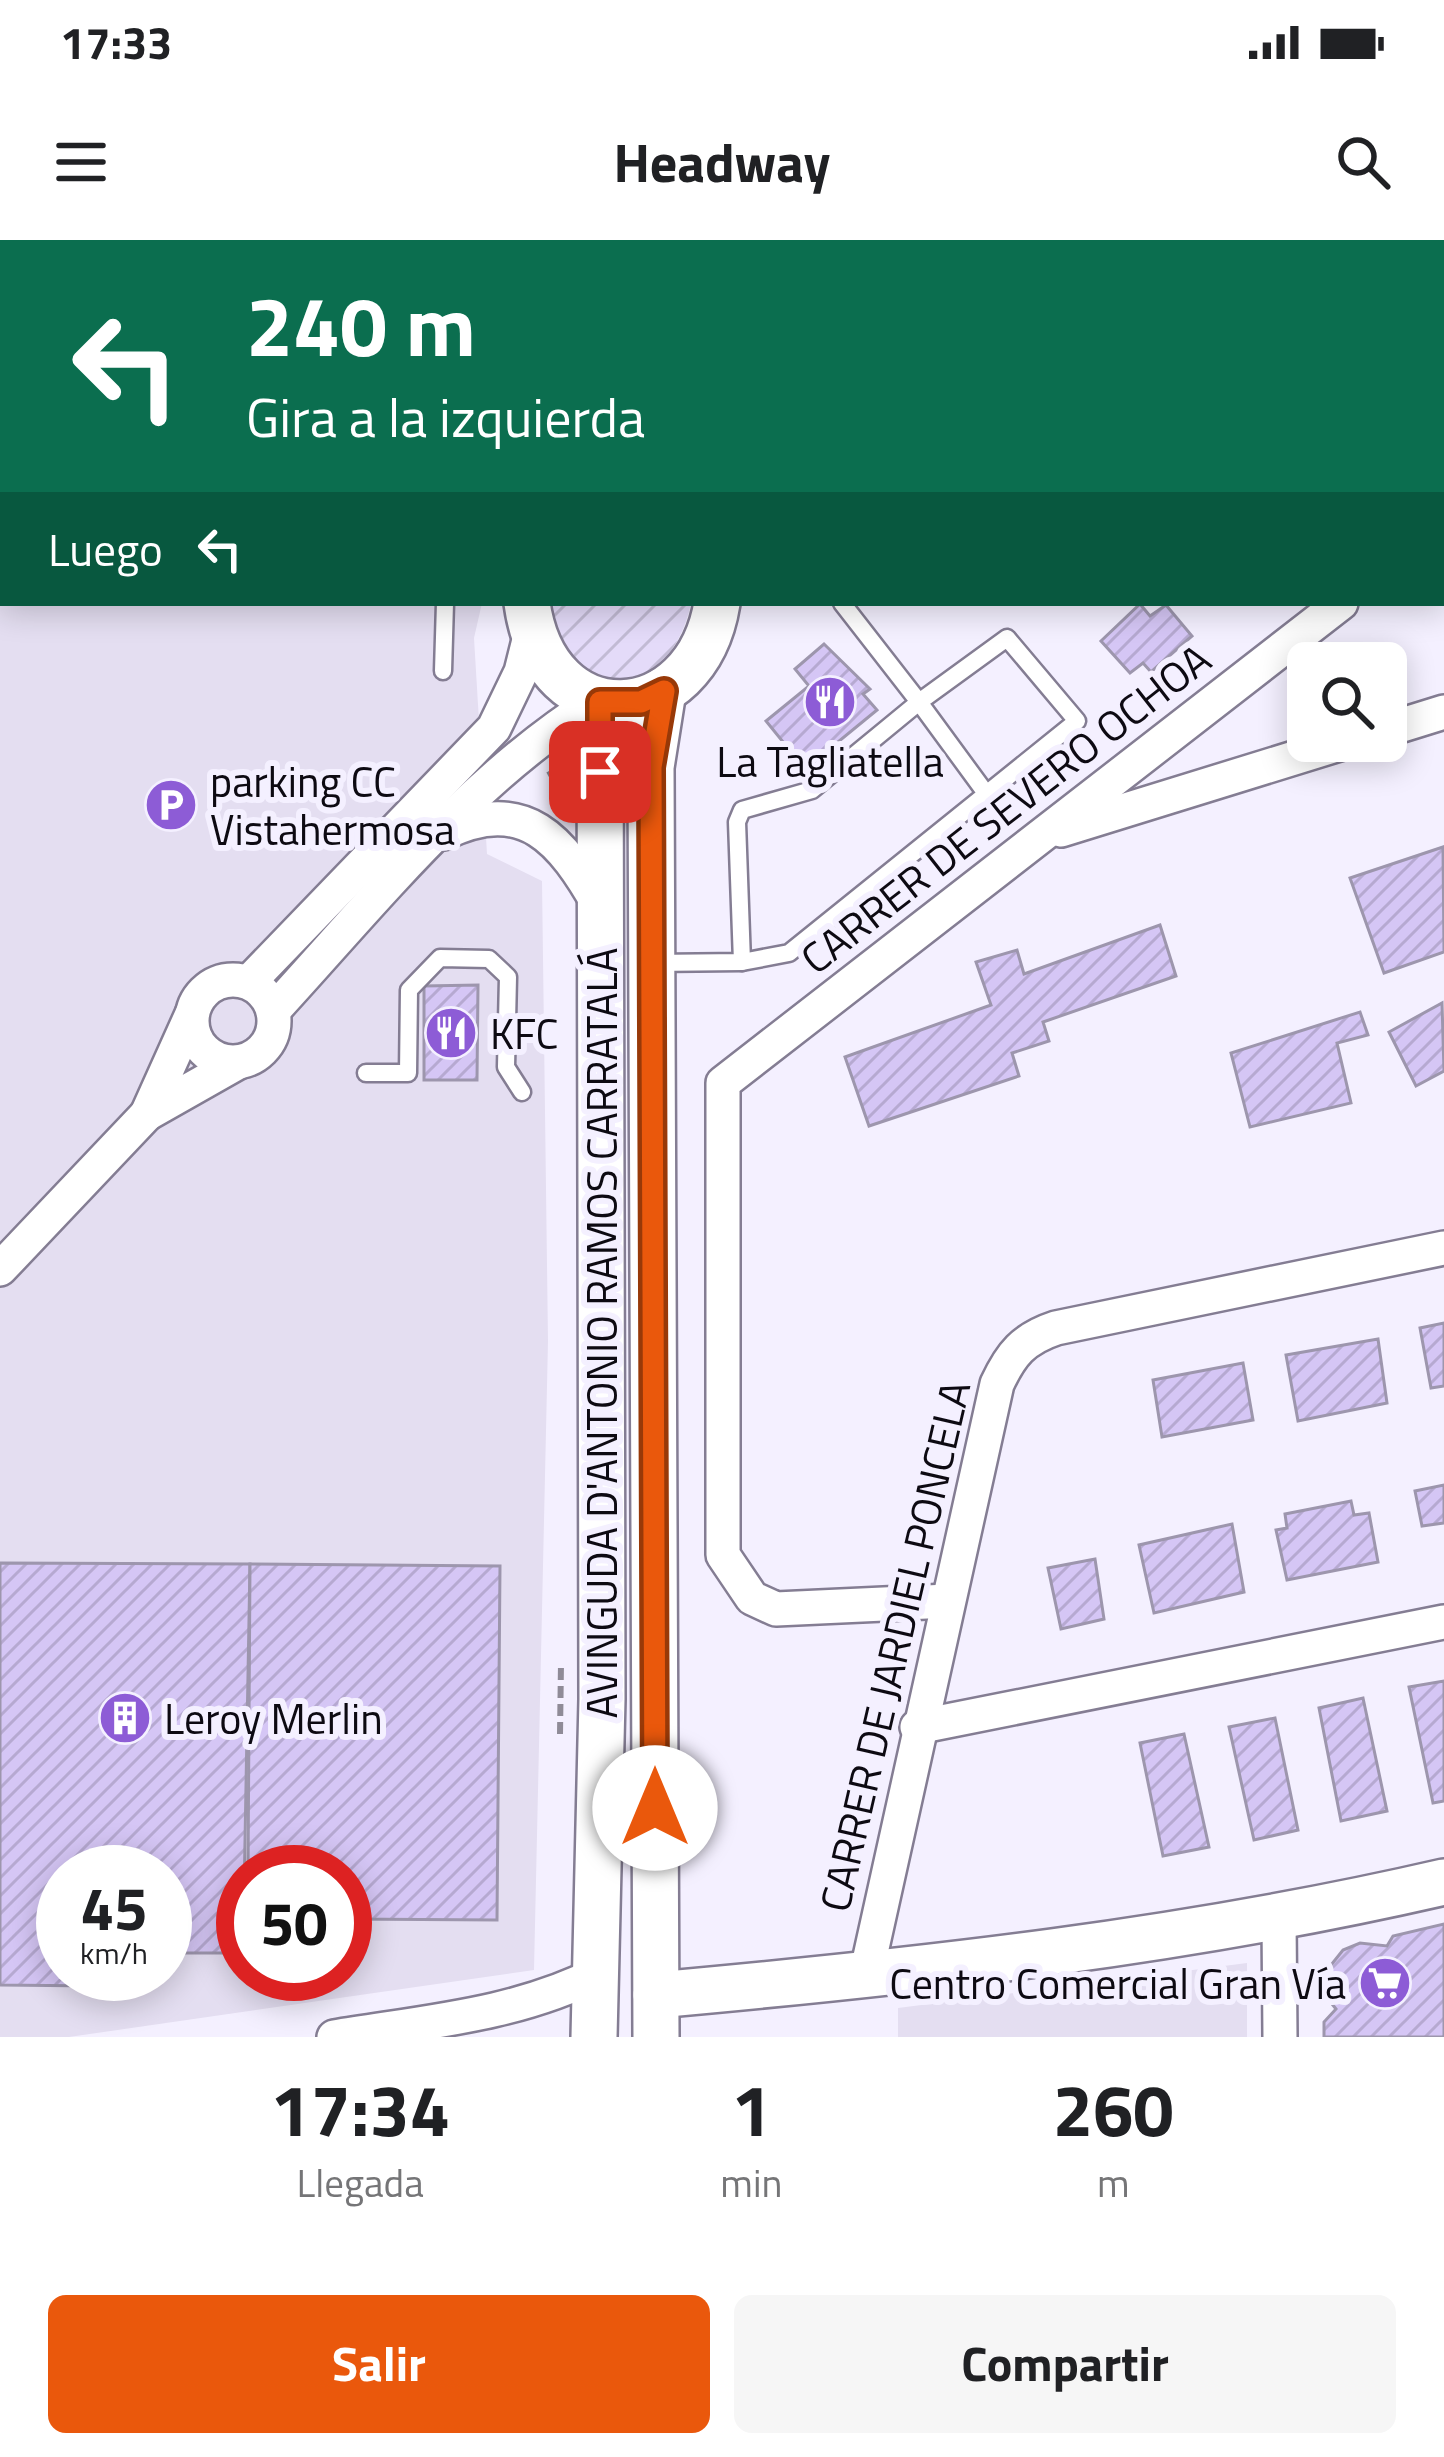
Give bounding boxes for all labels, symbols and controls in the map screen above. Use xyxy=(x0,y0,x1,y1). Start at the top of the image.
text: 17:33 xyxy=(60,8,172,76)
text: Headway xyxy=(614,121,830,203)
icon: menu xyxy=(48,129,114,195)
icon: search xyxy=(1330,129,1396,195)
text: 240 m xyxy=(246,261,476,389)
icon: left xyxy=(48,288,204,444)
text: Gira a la izquierda xyxy=(246,376,645,458)
text: Luego xyxy=(48,515,163,583)
icon: left xyxy=(187,516,253,582)
street label: CARRER DE SEVERO OCHOA xyxy=(786,627,1224,989)
map controls xyxy=(1287,642,1407,762)
button: search xyxy=(1287,642,1407,762)
restaurant icon: La Tagliatella xyxy=(802,674,858,730)
pin xyxy=(549,721,651,823)
place label: La Tagliatella xyxy=(716,729,944,793)
icon: arrive xyxy=(567,739,633,805)
place label: parking CC Vistahermosa xyxy=(210,749,455,861)
parking icon: parking CC Vistahermosa xyxy=(143,777,199,833)
street label: AVINGUDA D'ANTONIO RAMOS CARRATALÁ xyxy=(569,947,633,1719)
place label: KFC xyxy=(490,1001,558,1065)
restaurant icon: KFC xyxy=(423,1005,479,1061)
street label: CARRER DE JARDIEL PONCELA xyxy=(802,1374,986,1918)
place label: Leroy Merlin xyxy=(164,1686,383,1750)
building icon: Leroy Merlin xyxy=(97,1690,153,1746)
position arrow xyxy=(592,1745,718,1871)
speed limit sign: 50 xyxy=(216,1845,372,2001)
text: 45 xyxy=(80,1862,148,1953)
text: km/h xyxy=(80,1930,148,1976)
place label: Centro Comercial Gran Vía xyxy=(889,1951,1346,2015)
supermarket icon: Centro Comercial Gran Vía xyxy=(1357,1955,1413,2011)
text: 17:34 xyxy=(270,2054,450,2164)
text: 1 xyxy=(731,2054,772,2164)
text: 260 xyxy=(1053,2054,1174,2164)
text: Llegada xyxy=(297,2153,424,2212)
text: min xyxy=(720,2153,782,2212)
text: m xyxy=(1097,2153,1129,2212)
button: Salir xyxy=(48,2295,710,2433)
button: Compartir xyxy=(734,2295,1396,2433)

